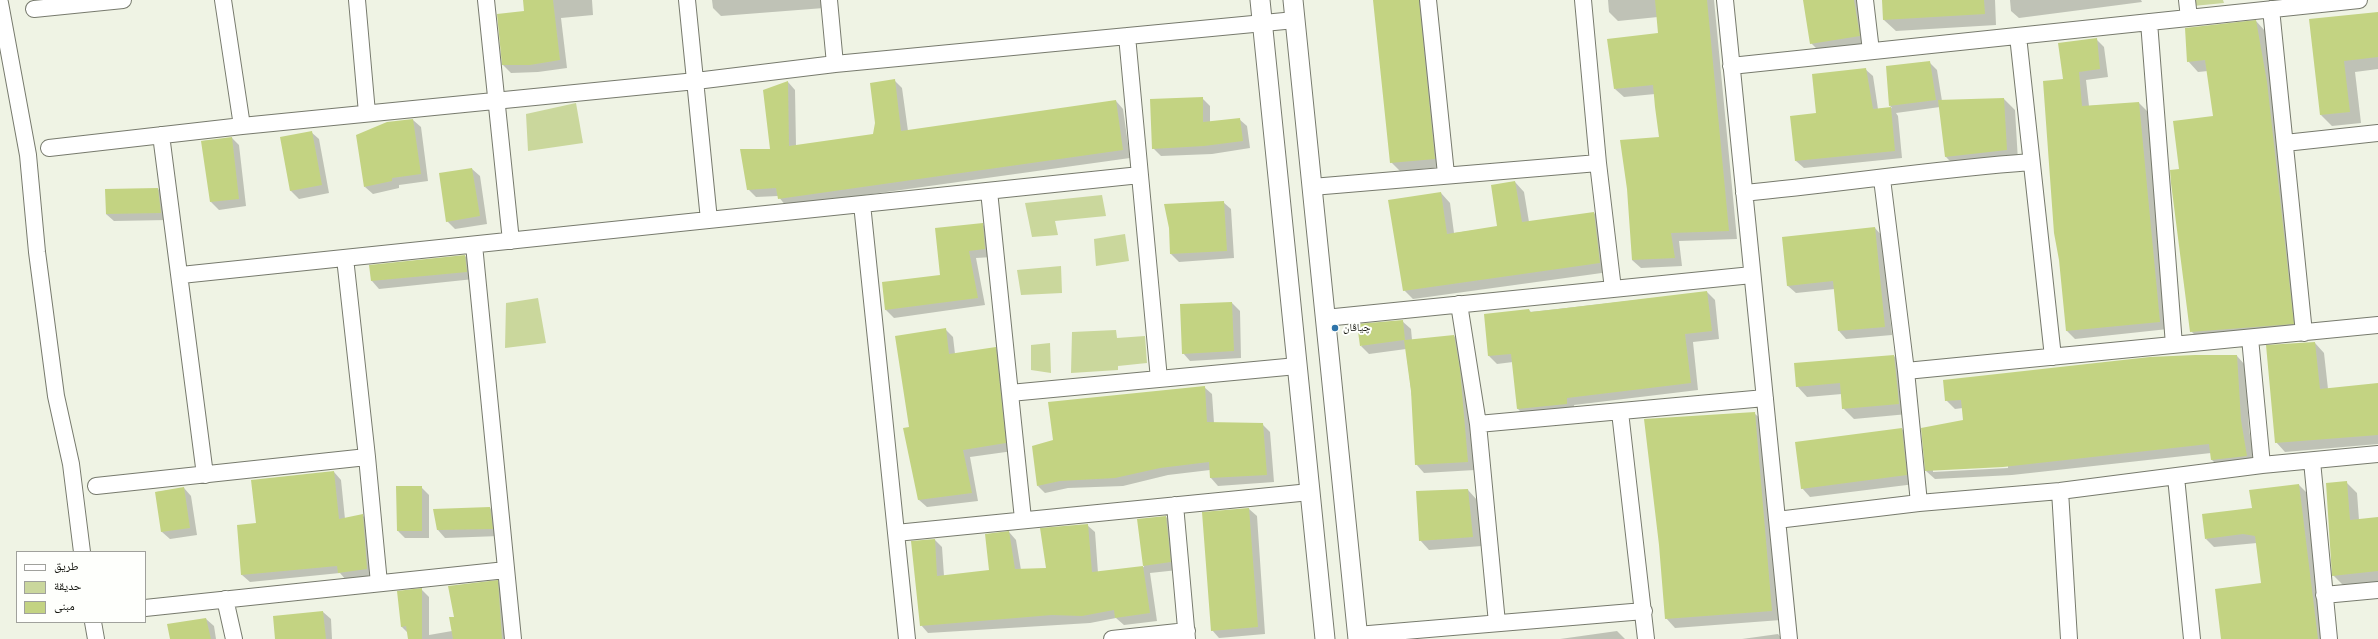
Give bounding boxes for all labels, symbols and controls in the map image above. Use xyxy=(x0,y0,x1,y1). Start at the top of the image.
place label: چياڤان xyxy=(1343,321,1371,335)
marker: چياڤان xyxy=(1330,323,1340,333)
legend xyxy=(16,551,146,623)
text: طريق xyxy=(54,558,79,573)
text: حديقة xyxy=(54,578,82,593)
text: مبنى xyxy=(54,598,75,613)

